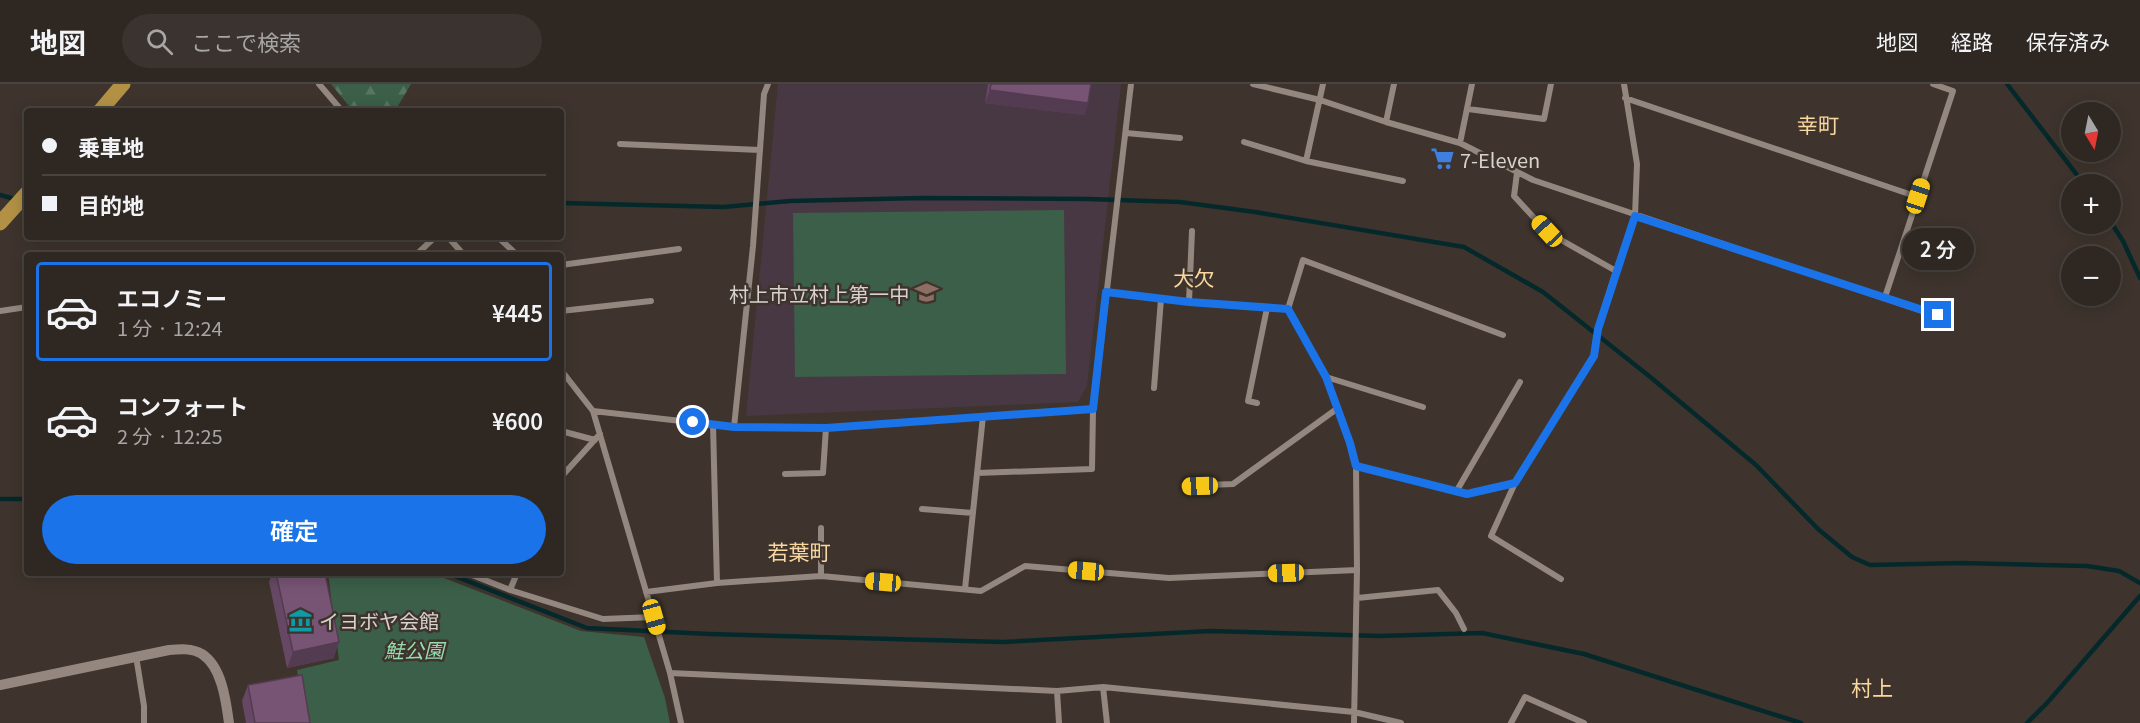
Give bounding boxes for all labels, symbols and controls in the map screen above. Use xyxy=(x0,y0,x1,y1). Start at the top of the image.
search box xyxy=(122,14,542,68)
text: 地図 xyxy=(30,21,86,61)
icon: search xyxy=(143,25,176,58)
text: ここで検索 xyxy=(191,25,301,57)
text: 地図 xyxy=(1876,26,1918,56)
text: 経路 xyxy=(1951,26,1993,56)
text: 保存済み xyxy=(2026,26,2110,56)
north arrow xyxy=(2061,102,2121,162)
map controls xyxy=(2061,102,2121,306)
district label: 幸町 xyxy=(1797,109,1839,139)
text: 乗車地 xyxy=(78,130,144,162)
place label: 7-Eleven xyxy=(1460,145,1540,174)
supermarket icon: 7-Eleven xyxy=(1429,146,1455,172)
button: + xyxy=(2061,174,2121,234)
car xyxy=(1904,176,1932,216)
text: 目的地 xyxy=(78,188,144,220)
car xyxy=(1528,212,1566,250)
callout: 2 分 xyxy=(1902,228,1974,270)
text: 2 分 xyxy=(1920,234,1956,263)
button: − xyxy=(2061,246,2121,306)
district label: 大欠 xyxy=(1173,262,1215,292)
place label: 村上市立村上第一中 xyxy=(729,279,909,308)
school or university icon: 村上市立村上第一中 xyxy=(914,280,940,306)
text: エコノミー xyxy=(117,281,227,313)
icon: car xyxy=(45,285,99,339)
text: ¥445 xyxy=(492,296,543,328)
route end xyxy=(1924,301,1951,328)
text: 1 分 · 12:24 xyxy=(117,313,223,342)
text: コンフォート xyxy=(117,389,248,421)
icon: car xyxy=(45,393,99,447)
text: ¥600 xyxy=(492,404,543,436)
route start xyxy=(679,408,706,435)
text: 2 分 · 12:25 xyxy=(117,421,223,450)
car xyxy=(1182,476,1218,496)
button: 確定 xyxy=(42,495,546,564)
district label: 若葉町 xyxy=(768,536,831,566)
car xyxy=(1067,560,1105,582)
car xyxy=(1268,563,1304,583)
car xyxy=(864,571,902,593)
car xyxy=(640,597,668,637)
place label: イヨボヤ会館 xyxy=(319,606,439,635)
museum icon: イヨボヤ会館 xyxy=(288,607,314,633)
park label: 鮭公園 xyxy=(384,635,447,664)
district label: 村上 xyxy=(1851,672,1893,702)

